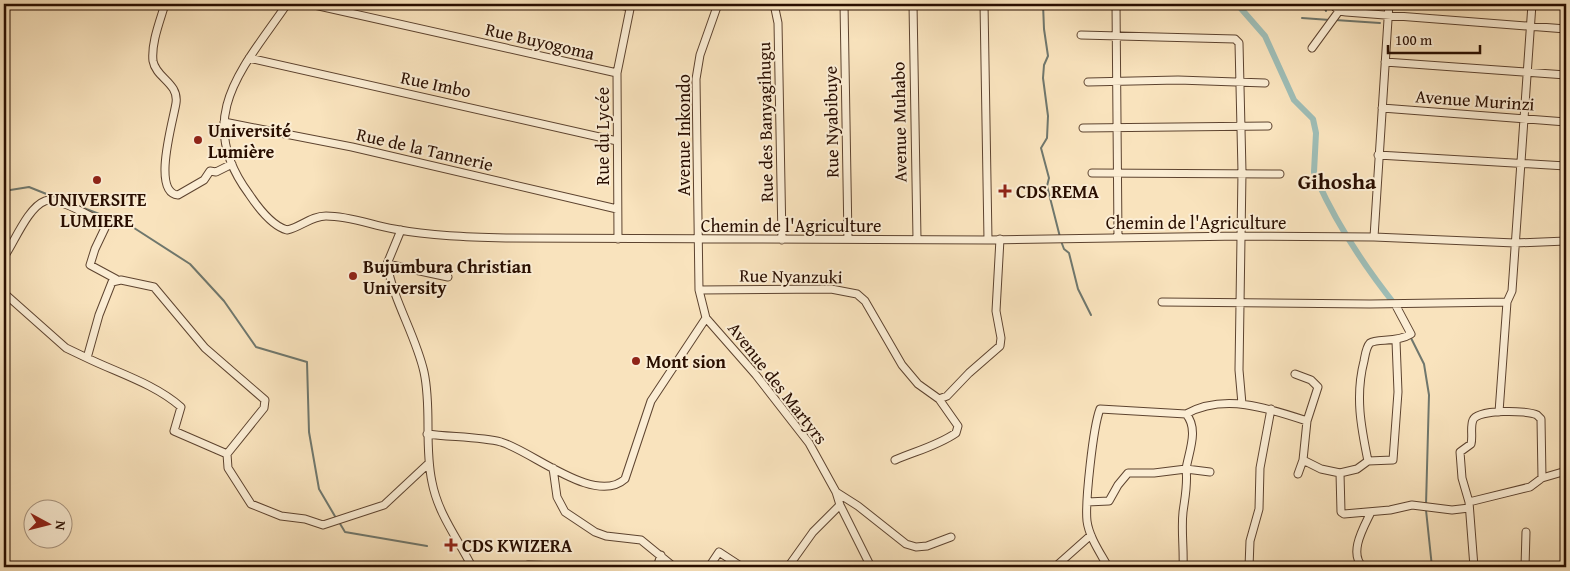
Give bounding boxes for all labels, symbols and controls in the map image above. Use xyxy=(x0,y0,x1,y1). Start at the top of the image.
street label: Rue Buyogoma xyxy=(483,15,598,67)
scale bar xyxy=(1388,22,1480,54)
text: 100 m xyxy=(1395,29,1433,50)
street label: Rue des Banyagihugu xyxy=(750,41,780,202)
street label: Avenue Muhabo xyxy=(884,61,914,183)
street label: Rue Imbo xyxy=(398,63,474,105)
street label: Rue Nyabibuye xyxy=(817,66,845,178)
street label: Avenue Inkondo xyxy=(670,74,697,196)
street label: Avenue Murinzi xyxy=(1415,82,1535,118)
street label: Rue du Lycée xyxy=(589,87,616,185)
place label: Université Lumière xyxy=(208,117,291,165)
street label: Rue de la Tannerie xyxy=(354,120,496,178)
marker: Université Lumière xyxy=(192,134,204,146)
district label: Gihosha xyxy=(1298,165,1377,197)
marker: UNIVERSITE LUMIERE xyxy=(91,174,103,186)
place label: CDS REMA xyxy=(1016,178,1100,205)
marker: CDS REMA xyxy=(998,184,1012,198)
place label: UNIVERSITE LUMIERE xyxy=(48,186,147,234)
street label: Chemin de l'Agriculture xyxy=(1106,209,1286,236)
street label: Chemin de l'Agriculture xyxy=(701,212,881,239)
place label: Bujumbura Christian University xyxy=(363,253,532,301)
street label: Rue Nyanzuki xyxy=(739,262,843,290)
marker: Bujumbura Christian University xyxy=(347,270,359,282)
street label: Avenue des Martyrs xyxy=(721,316,835,450)
place label: Mont sion xyxy=(646,348,726,375)
marker: Mont sion xyxy=(630,355,642,367)
north arrow xyxy=(22,498,72,548)
text: N xyxy=(50,520,71,532)
place label: CDS KWIZERA xyxy=(462,532,573,559)
marker: CDS KWIZERA xyxy=(444,538,458,552)

